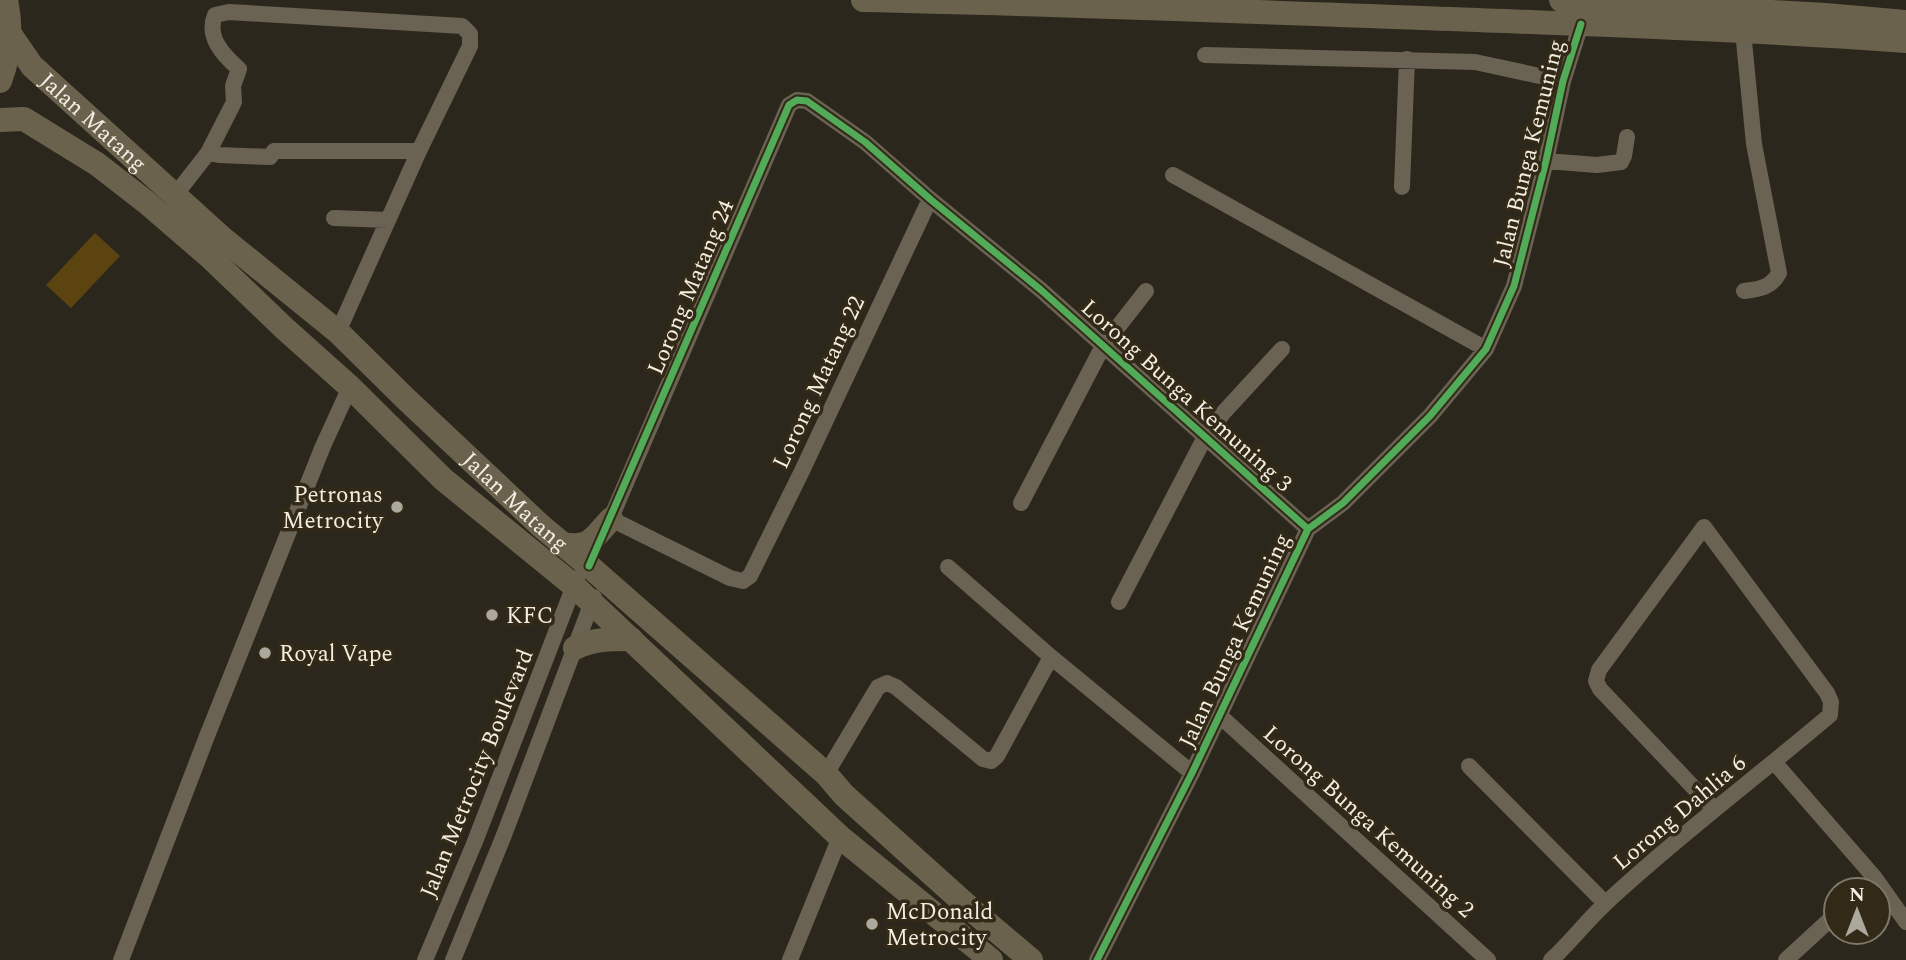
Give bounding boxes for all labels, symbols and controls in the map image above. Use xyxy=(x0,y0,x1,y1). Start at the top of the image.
street label: Jalan Bunga Kemuning xyxy=(1484,36,1575,271)
street label: Jalan Matang xyxy=(31,65,155,181)
street label: Lorong Matang 24 xyxy=(639,194,744,381)
street label: Lorong Matang 22 xyxy=(764,290,875,475)
street label: Lorong Bunga Kemuning 3 xyxy=(1072,291,1300,501)
street label: Jalan Matang xyxy=(453,444,576,561)
place label: Petronas Metrocity xyxy=(282,478,384,539)
marker: Petronas Metrocity xyxy=(389,499,405,515)
street label: Jalan Bunga Kemuning xyxy=(1170,527,1301,754)
place label: KFC xyxy=(506,599,553,634)
marker: KFC xyxy=(484,607,500,623)
place label: Royal Vape xyxy=(279,637,393,672)
street label: Jalan Metrocity Boulevard xyxy=(411,644,543,903)
marker: Royal Vape xyxy=(257,645,273,661)
street label: Lorong Bunga Kemuning 2 xyxy=(1254,717,1482,927)
street label: Lorong Dahlia 6 xyxy=(1606,747,1754,880)
north arrow xyxy=(1822,876,1892,946)
text: N xyxy=(1849,881,1865,910)
place label: McDonald Metrocity xyxy=(886,895,993,956)
marker: McDonald Metrocity xyxy=(864,916,880,932)

